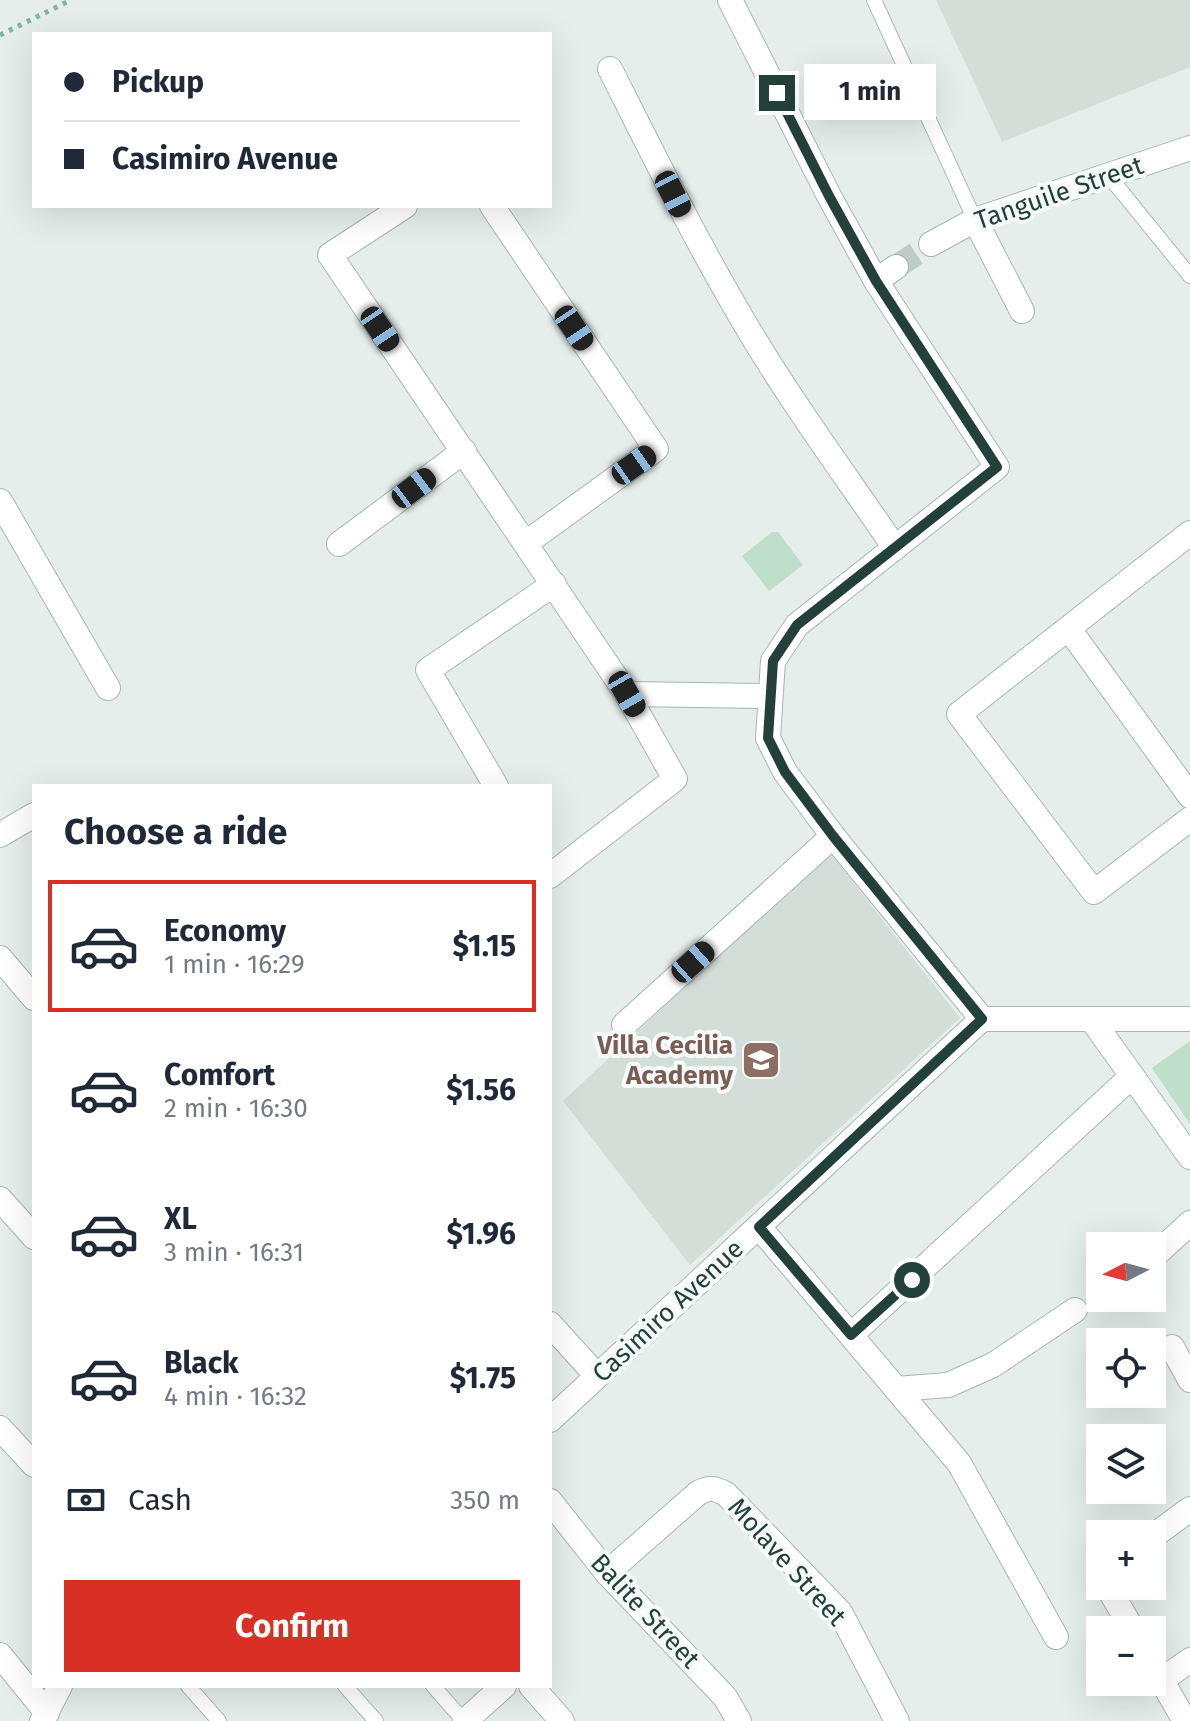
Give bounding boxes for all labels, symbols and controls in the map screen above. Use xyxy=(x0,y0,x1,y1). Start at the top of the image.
text: Pickup xyxy=(112,64,204,100)
callout: 1 min xyxy=(805,65,937,121)
route end xyxy=(759,75,795,111)
text: 1 min xyxy=(839,76,901,107)
text: Casimiro Avenue xyxy=(112,141,338,177)
street label: Tanguile Street xyxy=(971,149,1148,236)
car xyxy=(651,167,695,221)
car xyxy=(551,301,597,355)
car xyxy=(357,302,403,356)
car xyxy=(607,441,661,489)
car xyxy=(388,464,440,512)
car xyxy=(605,667,649,721)
text: Choose a ride xyxy=(64,810,287,854)
icon: car xyxy=(68,910,140,982)
text: Economy xyxy=(164,913,286,949)
text: $1.15 xyxy=(452,928,516,964)
car xyxy=(667,937,719,987)
text: 1 min · 16:29 xyxy=(164,949,305,980)
place label: Villa Cecilia Academy xyxy=(596,1030,734,1091)
school or university icon: Villa Cecilia Academy xyxy=(740,1039,782,1081)
icon: car xyxy=(68,1054,140,1126)
text: Comfort xyxy=(164,1057,275,1093)
text: $1.56 xyxy=(446,1072,516,1108)
text: 2 min · 16:30 xyxy=(164,1093,308,1124)
icon: car xyxy=(68,1198,140,1270)
text: XL xyxy=(164,1201,197,1237)
text: $1.96 xyxy=(446,1216,516,1252)
north arrow xyxy=(1086,1232,1166,1312)
map controls xyxy=(1086,1232,1166,1696)
street label: Casimiro Avenue xyxy=(586,1233,750,1389)
text: 3 min · 16:31 xyxy=(164,1237,304,1268)
route start xyxy=(894,1262,930,1298)
button: locate xyxy=(1086,1328,1166,1408)
icon: car xyxy=(68,1342,140,1414)
text: Black xyxy=(164,1345,239,1381)
text: $1.75 xyxy=(450,1360,516,1396)
text: 4 min · 16:32 xyxy=(164,1381,307,1412)
button: layers xyxy=(1086,1424,1166,1504)
icon: cash xyxy=(64,1478,108,1522)
text: Cash xyxy=(128,1482,192,1518)
text: 350 m xyxy=(450,1485,520,1516)
street label: Molave Street xyxy=(722,1492,853,1633)
button: + xyxy=(1086,1520,1166,1600)
street label: Balite Street xyxy=(584,1547,706,1675)
button: Confirm xyxy=(64,1580,520,1672)
button: − xyxy=(1086,1616,1166,1696)

